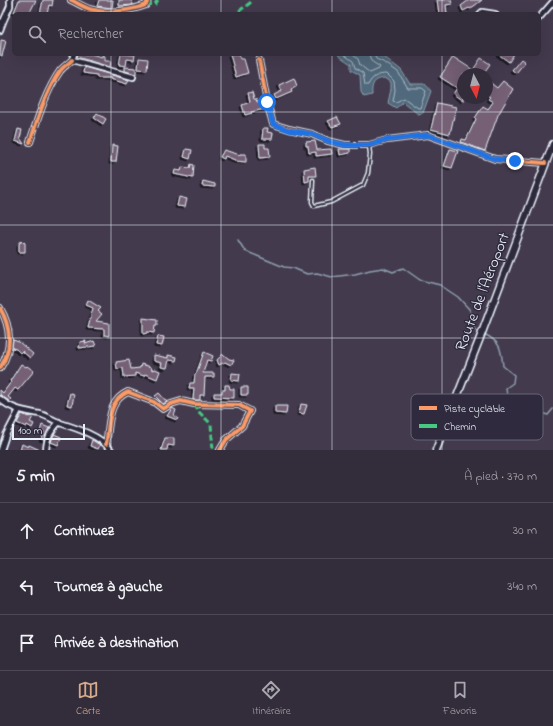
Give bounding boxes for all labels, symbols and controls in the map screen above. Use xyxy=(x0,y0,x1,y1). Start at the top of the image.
search box xyxy=(12,12,541,56)
icon: search xyxy=(26,23,48,45)
text: Rechercher xyxy=(58,23,123,45)
north arrow xyxy=(457,68,493,104)
route start xyxy=(258,93,276,111)
route end xyxy=(506,152,524,170)
street label: Route de l'Aéroport xyxy=(449,229,517,355)
legend xyxy=(411,394,543,440)
text: Piste cyclable xyxy=(444,401,505,418)
text: Chemin xyxy=(444,419,476,435)
scale bar xyxy=(12,422,85,441)
text: 100 m xyxy=(18,423,42,439)
text: 5 min xyxy=(16,464,55,489)
text: À pied · 370 m xyxy=(464,467,537,486)
icon: ahead xyxy=(16,520,38,542)
text: Continuez xyxy=(54,520,114,542)
text: 30 m xyxy=(513,521,537,540)
icon: left xyxy=(16,576,38,598)
text: Tournez à gauche xyxy=(54,576,162,598)
text: 340 m xyxy=(507,577,537,596)
icon: arrive xyxy=(16,632,38,654)
text: Arrivée à destination xyxy=(54,632,179,654)
tab: Carte xyxy=(76,679,100,719)
tab: Itinéraire xyxy=(252,679,291,719)
tab: Favoris xyxy=(443,679,477,719)

